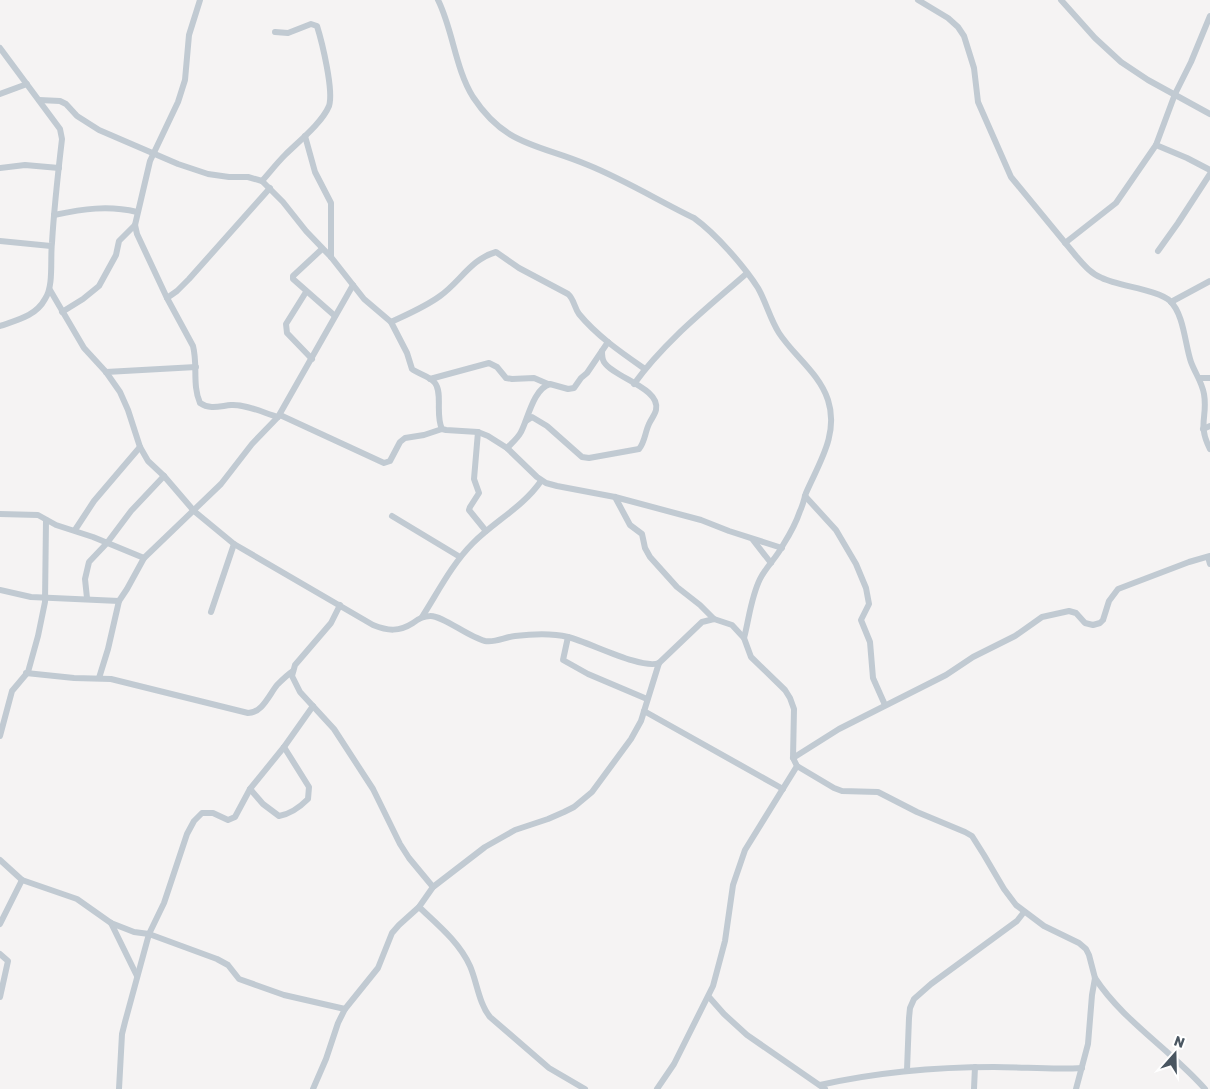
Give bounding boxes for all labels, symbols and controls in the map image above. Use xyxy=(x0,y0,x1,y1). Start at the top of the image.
north arrow xyxy=(1150,1029,1200,1079)
text: N xyxy=(1172,1033,1187,1052)

